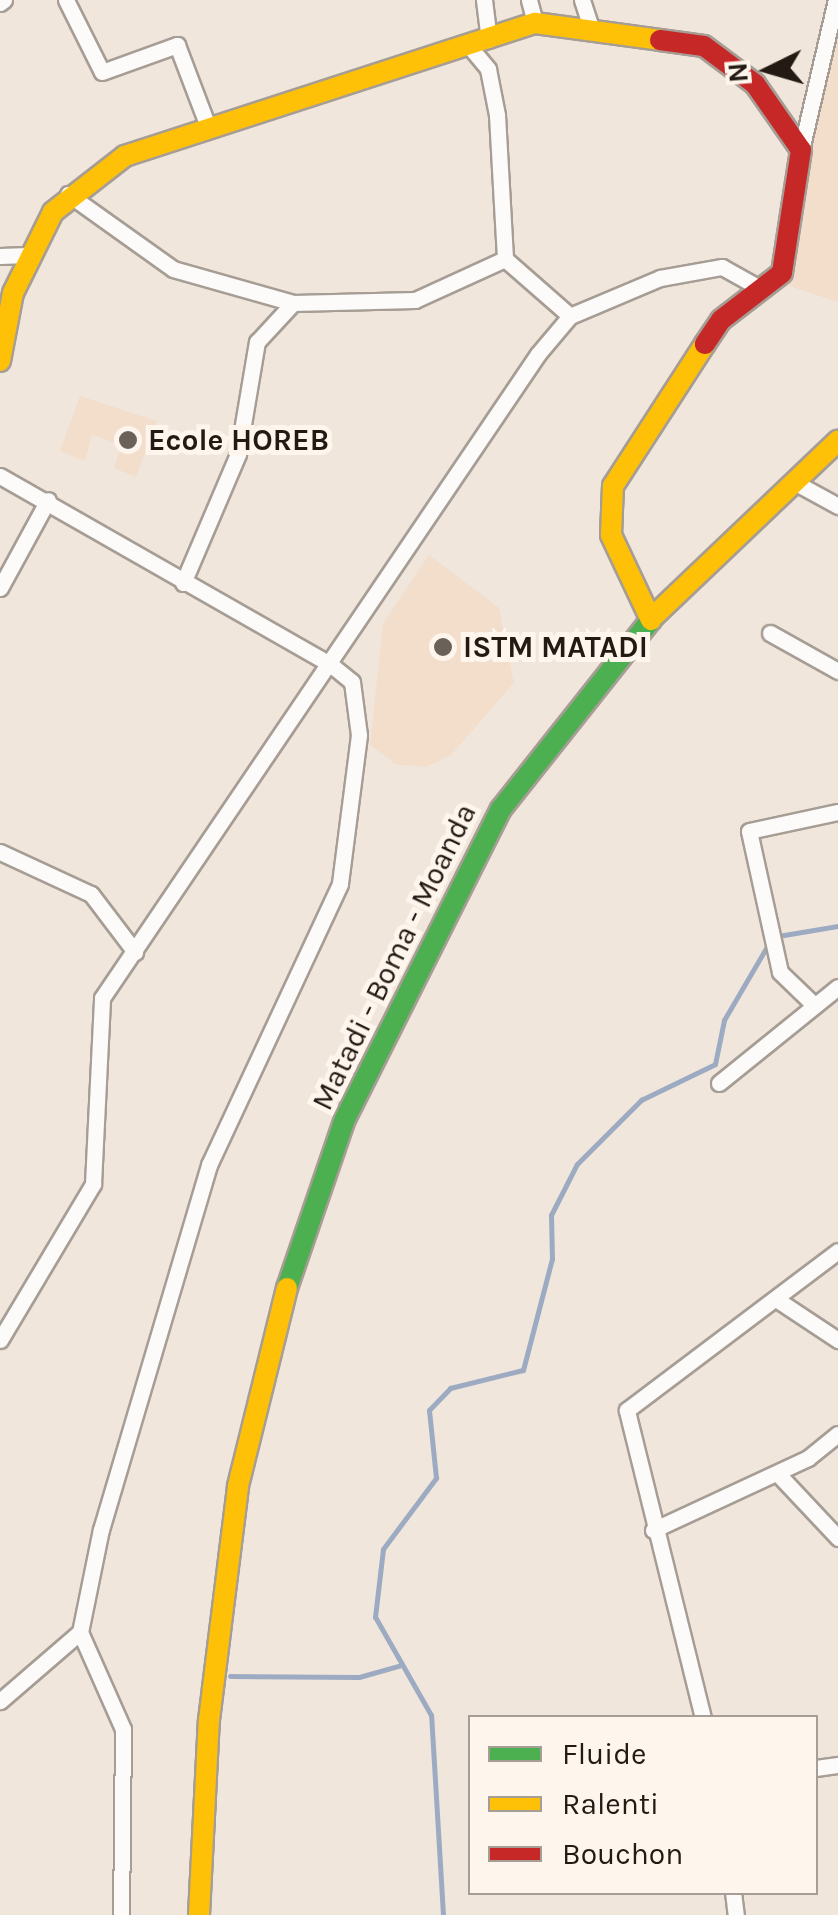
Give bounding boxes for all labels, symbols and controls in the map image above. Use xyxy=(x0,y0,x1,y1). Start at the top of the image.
north arrow xyxy=(718,20,818,120)
text: N xyxy=(720,61,755,84)
place label: Ecole HOREB xyxy=(148,422,329,458)
marker: Ecole HOREB xyxy=(117,429,139,451)
place label: ISTM MATADI xyxy=(463,629,648,665)
marker: ISTM MATADI xyxy=(432,636,454,658)
street label: Matadi - Boma - Moanda xyxy=(304,798,484,1116)
legend xyxy=(468,1715,818,1895)
text: Fluide xyxy=(562,1736,646,1772)
text: Ralenti xyxy=(562,1786,659,1822)
text: Bouchon xyxy=(562,1836,683,1872)

